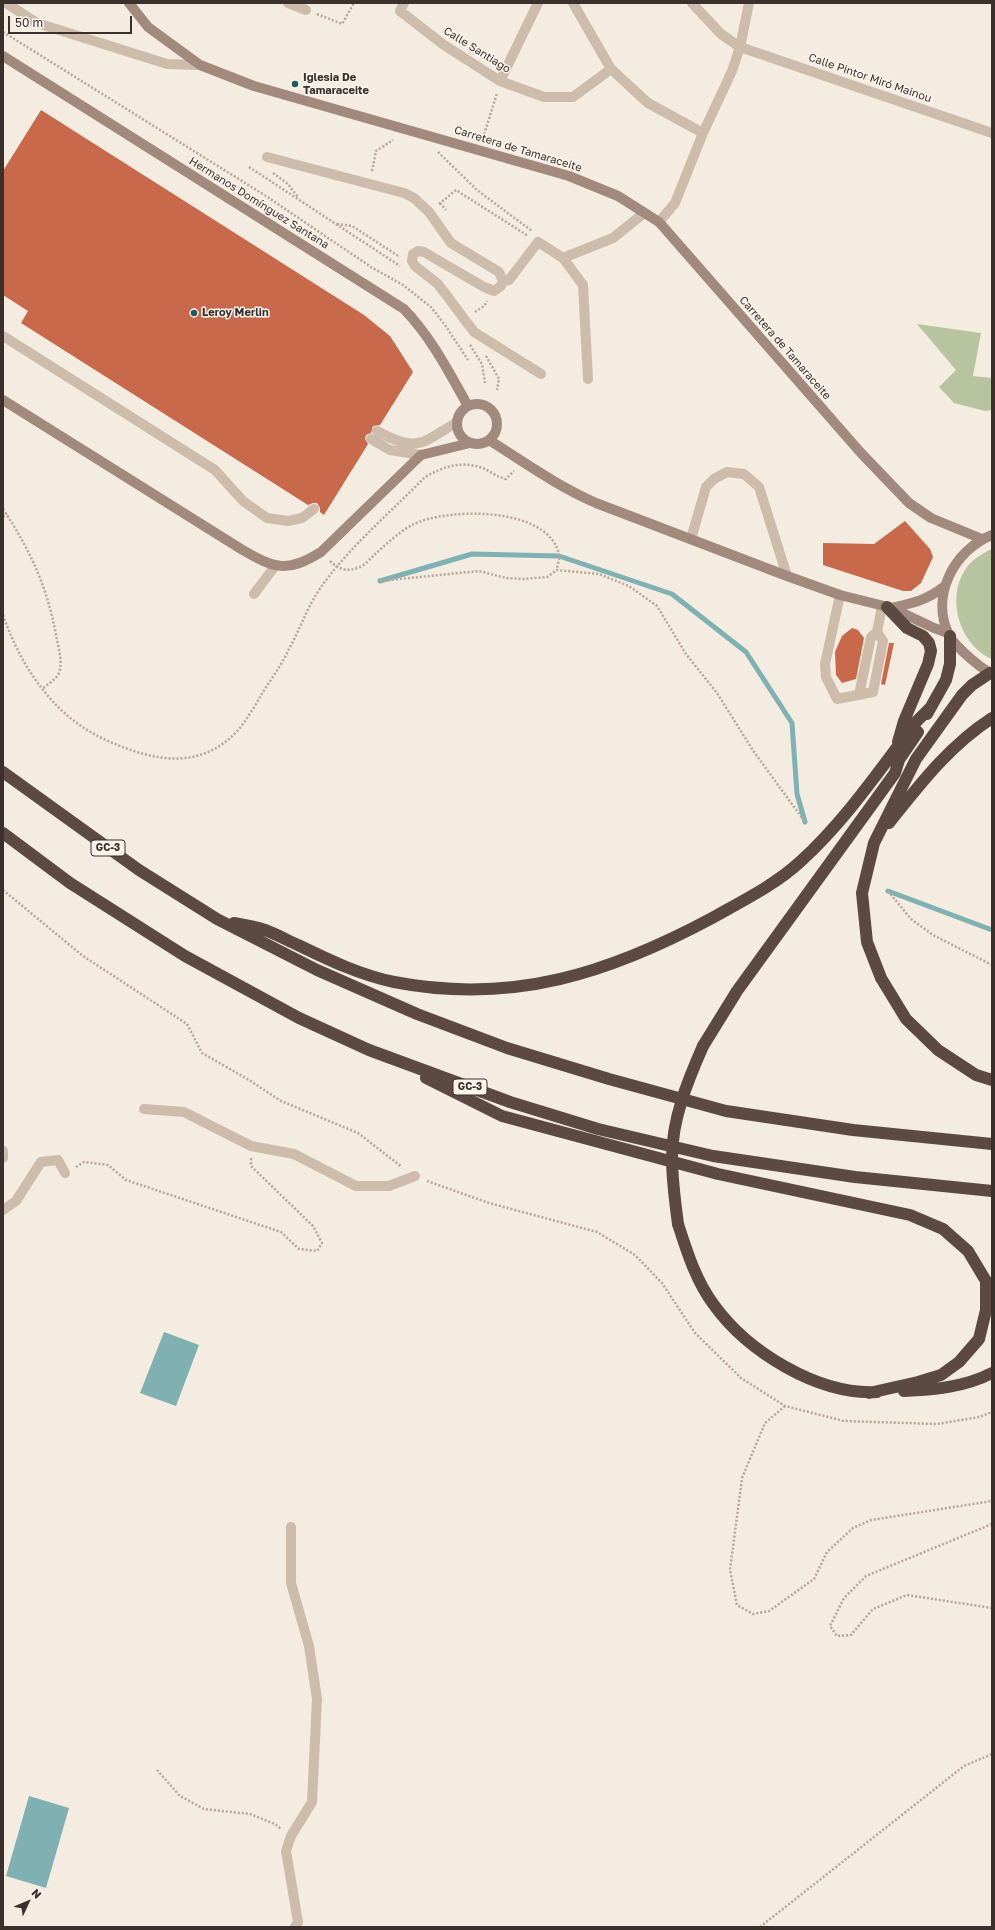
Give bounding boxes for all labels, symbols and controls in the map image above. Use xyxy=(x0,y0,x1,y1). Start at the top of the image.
scale bar xyxy=(10,8,134,34)
text: 50 m xyxy=(15,15,43,30)
street label: Calle Santiago xyxy=(441,24,513,76)
street label: Calle Pintor Miró Mainou xyxy=(807,51,933,105)
place label: Iglesia De Tamaraceite xyxy=(303,71,369,97)
marker: Iglesia De Tamaraceite xyxy=(290,79,300,89)
street label: Carretera de Tamaraceite xyxy=(453,123,583,175)
street label: Hermanos Domínguez Santana xyxy=(187,154,331,252)
street label: Carretera de Tamaraceite xyxy=(736,294,834,402)
place label: Leroy Merlin xyxy=(202,306,269,320)
marker: Leroy Merlin xyxy=(189,308,199,318)
road number: GC-3 xyxy=(91,840,125,856)
road number: GC-3 xyxy=(453,1079,487,1095)
north arrow xyxy=(8,1882,48,1922)
text: N xyxy=(29,1886,45,1901)

